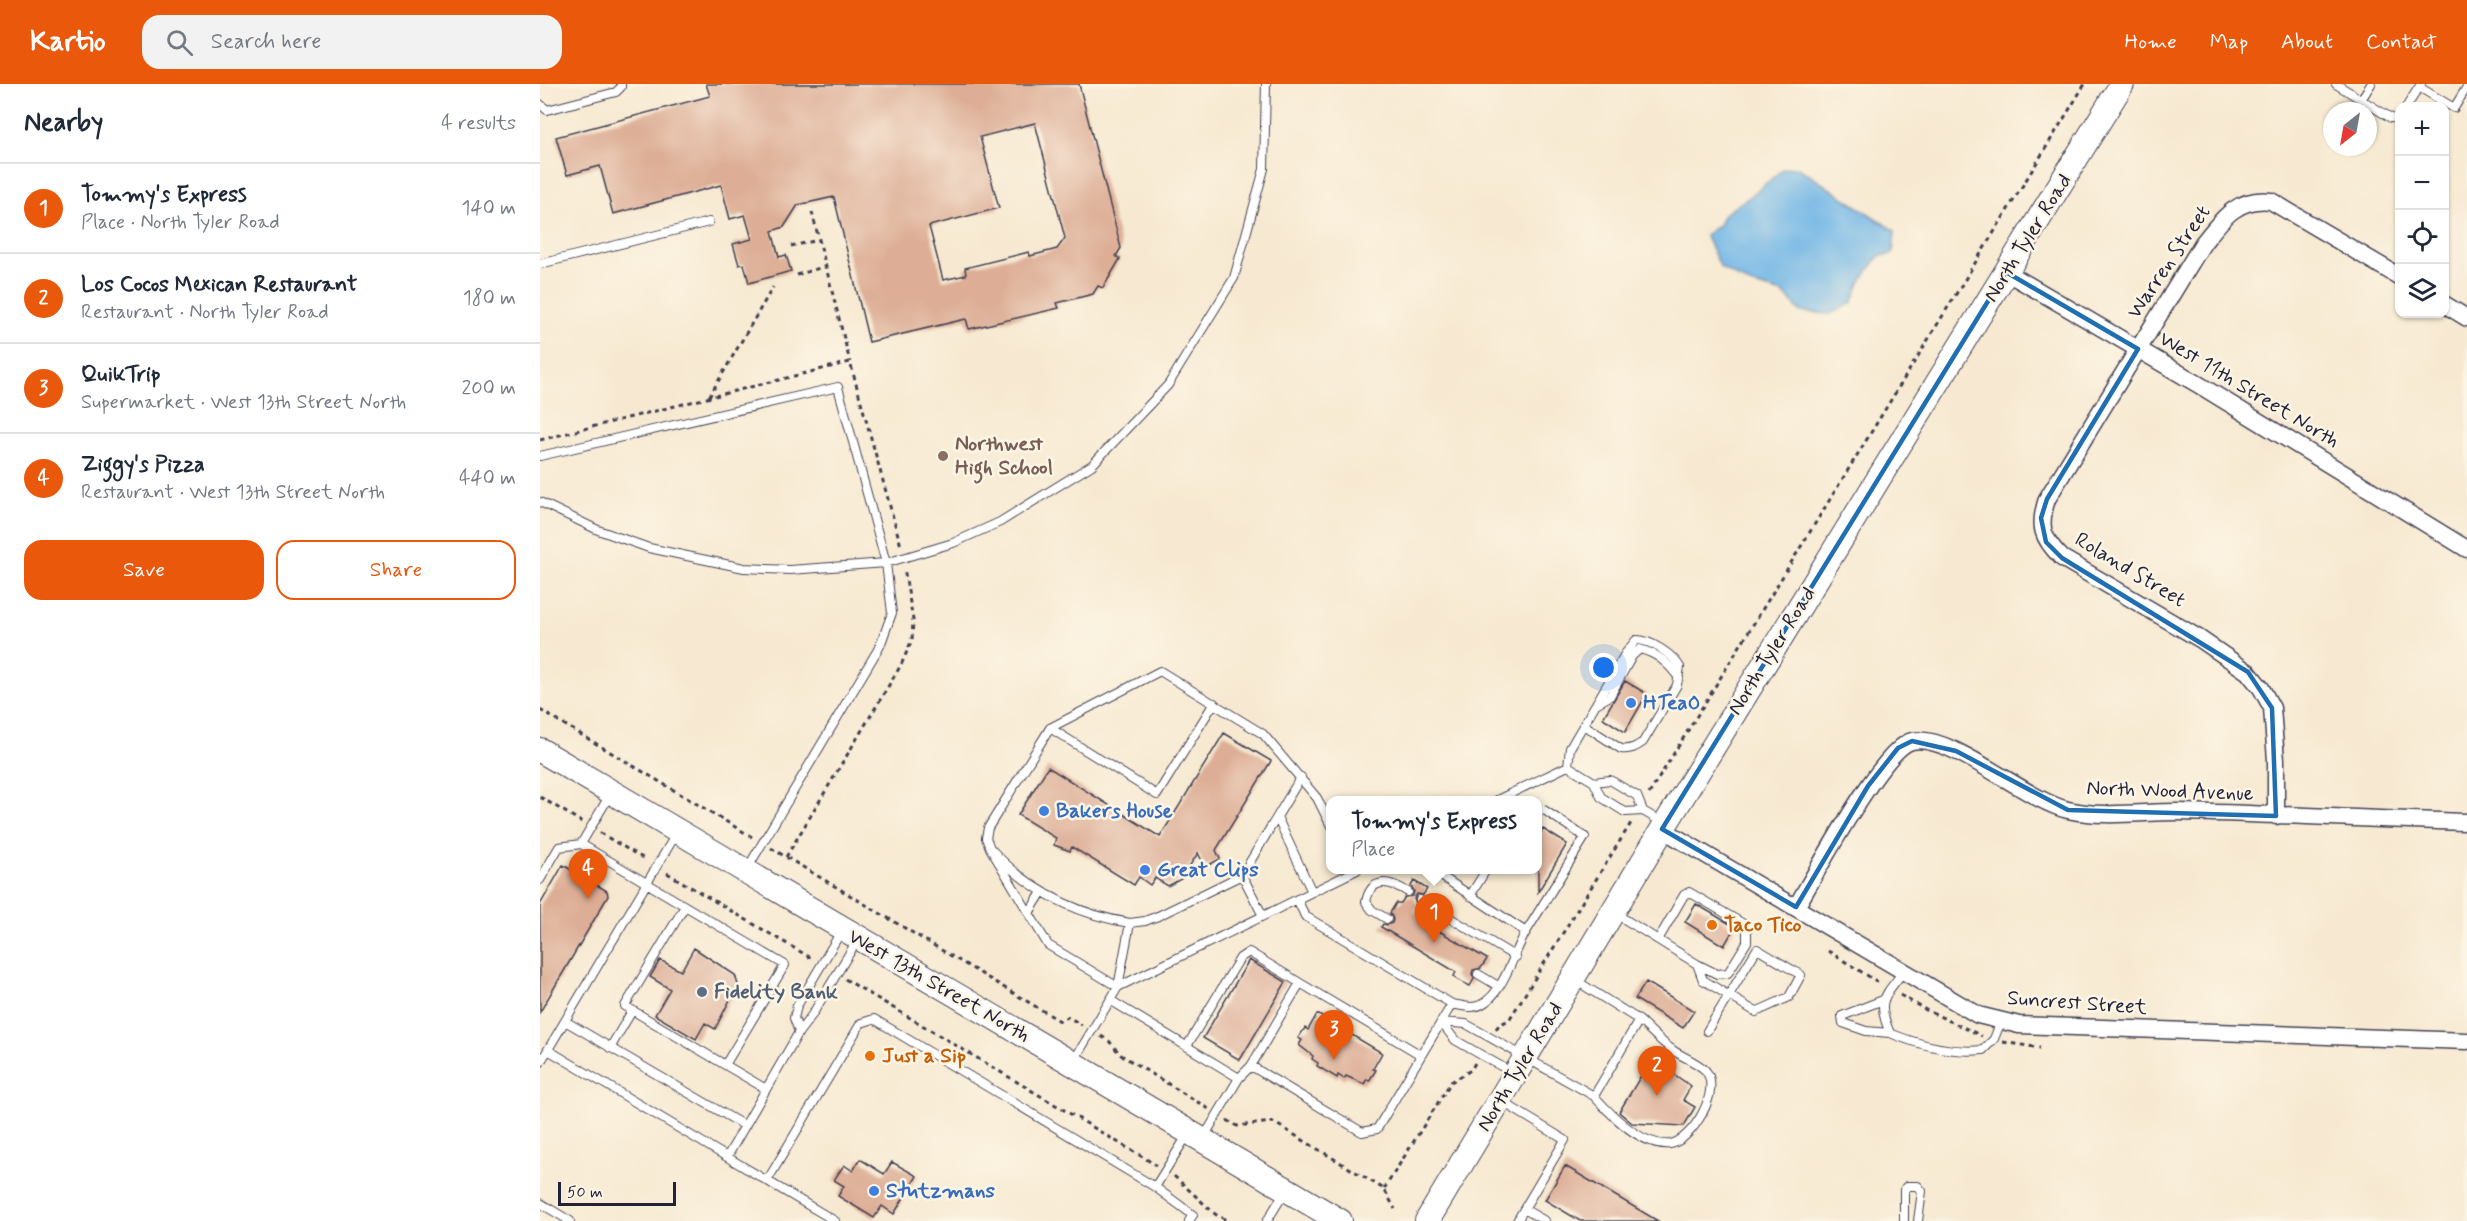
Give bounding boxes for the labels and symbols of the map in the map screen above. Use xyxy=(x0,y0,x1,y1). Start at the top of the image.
north arrow xyxy=(2323,102,2377,156)
street label: North Tyler Road xyxy=(1977,169,2079,307)
street label: Warren Street xyxy=(2121,200,2217,324)
street label: West 11th Street North xyxy=(2154,325,2344,455)
place label: Northwest High School xyxy=(955,430,1053,484)
marker: Northwest High School xyxy=(936,449,950,463)
street label: Roland Street xyxy=(2069,526,2191,614)
street label: North Tyler Road xyxy=(1721,582,1823,720)
your location xyxy=(1589,653,1618,682)
place label: HTeaO xyxy=(1643,689,1700,717)
marker: HTeaO xyxy=(1624,696,1638,710)
street label: North Wood Avenue xyxy=(2086,774,2254,808)
place label: Bakers House xyxy=(1056,797,1173,825)
marker: Bakers House xyxy=(1037,804,1051,818)
pin: 4 xyxy=(568,850,608,899)
place label: Great Clips xyxy=(1157,856,1259,884)
marker: Great Clips xyxy=(1138,863,1152,877)
pin: 1 xyxy=(1414,894,1454,943)
place label: Taco Tico xyxy=(1724,911,1802,939)
marker: Taco Tico xyxy=(1705,918,1719,932)
street label: West 13th Street North xyxy=(843,922,1035,1050)
place label: Fidelity Bank xyxy=(714,978,838,1006)
street label: Suncrest Street xyxy=(2006,984,2149,1022)
marker: Fidelity Bank xyxy=(695,985,709,999)
street label: North Tyler Road xyxy=(1470,997,1570,1137)
pin: 3 xyxy=(1314,1010,1354,1060)
place label: Just a Sip xyxy=(882,1042,966,1070)
pin: 2 xyxy=(1638,1046,1676,1096)
marker: Just a Sip xyxy=(863,1049,877,1063)
place label: Stutzmans xyxy=(886,1177,996,1205)
scale bar xyxy=(558,1179,676,1206)
marker: Stutzmans xyxy=(867,1184,881,1198)

